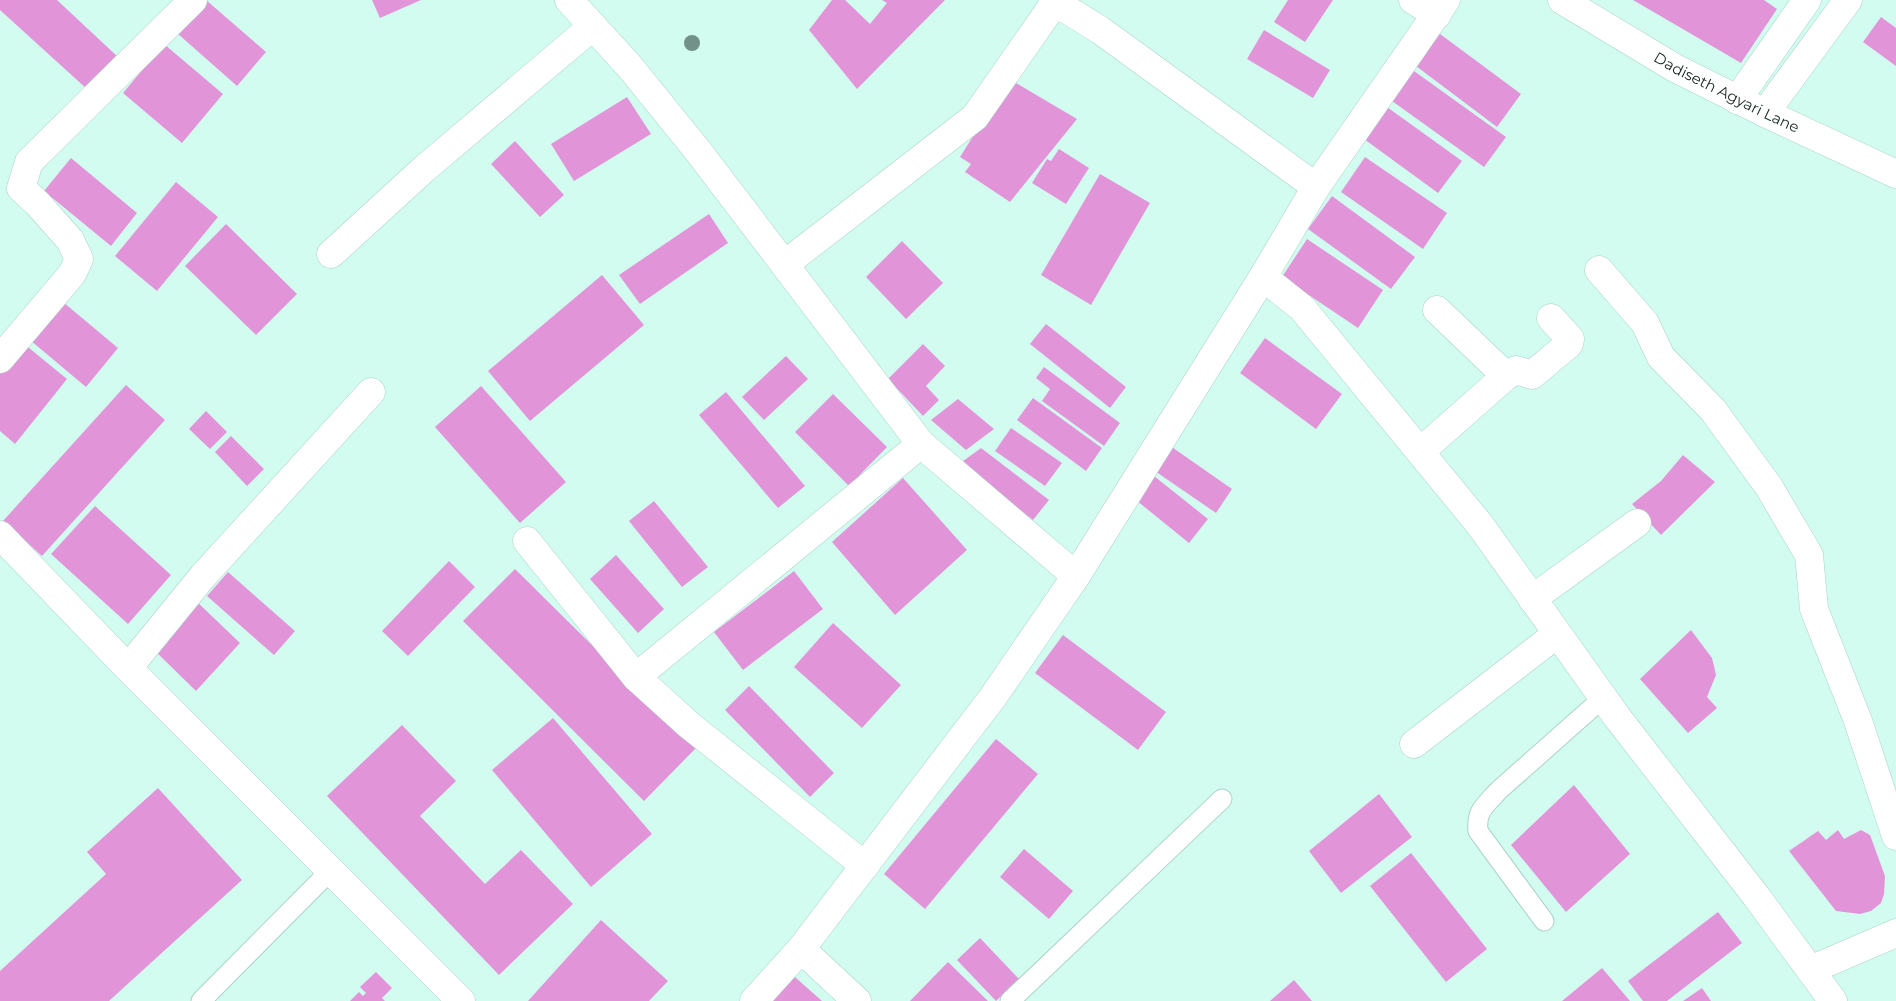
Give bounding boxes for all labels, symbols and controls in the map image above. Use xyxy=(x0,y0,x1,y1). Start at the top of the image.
street label: Dadiseth Agyari Lane xyxy=(1651,48,1803,137)

